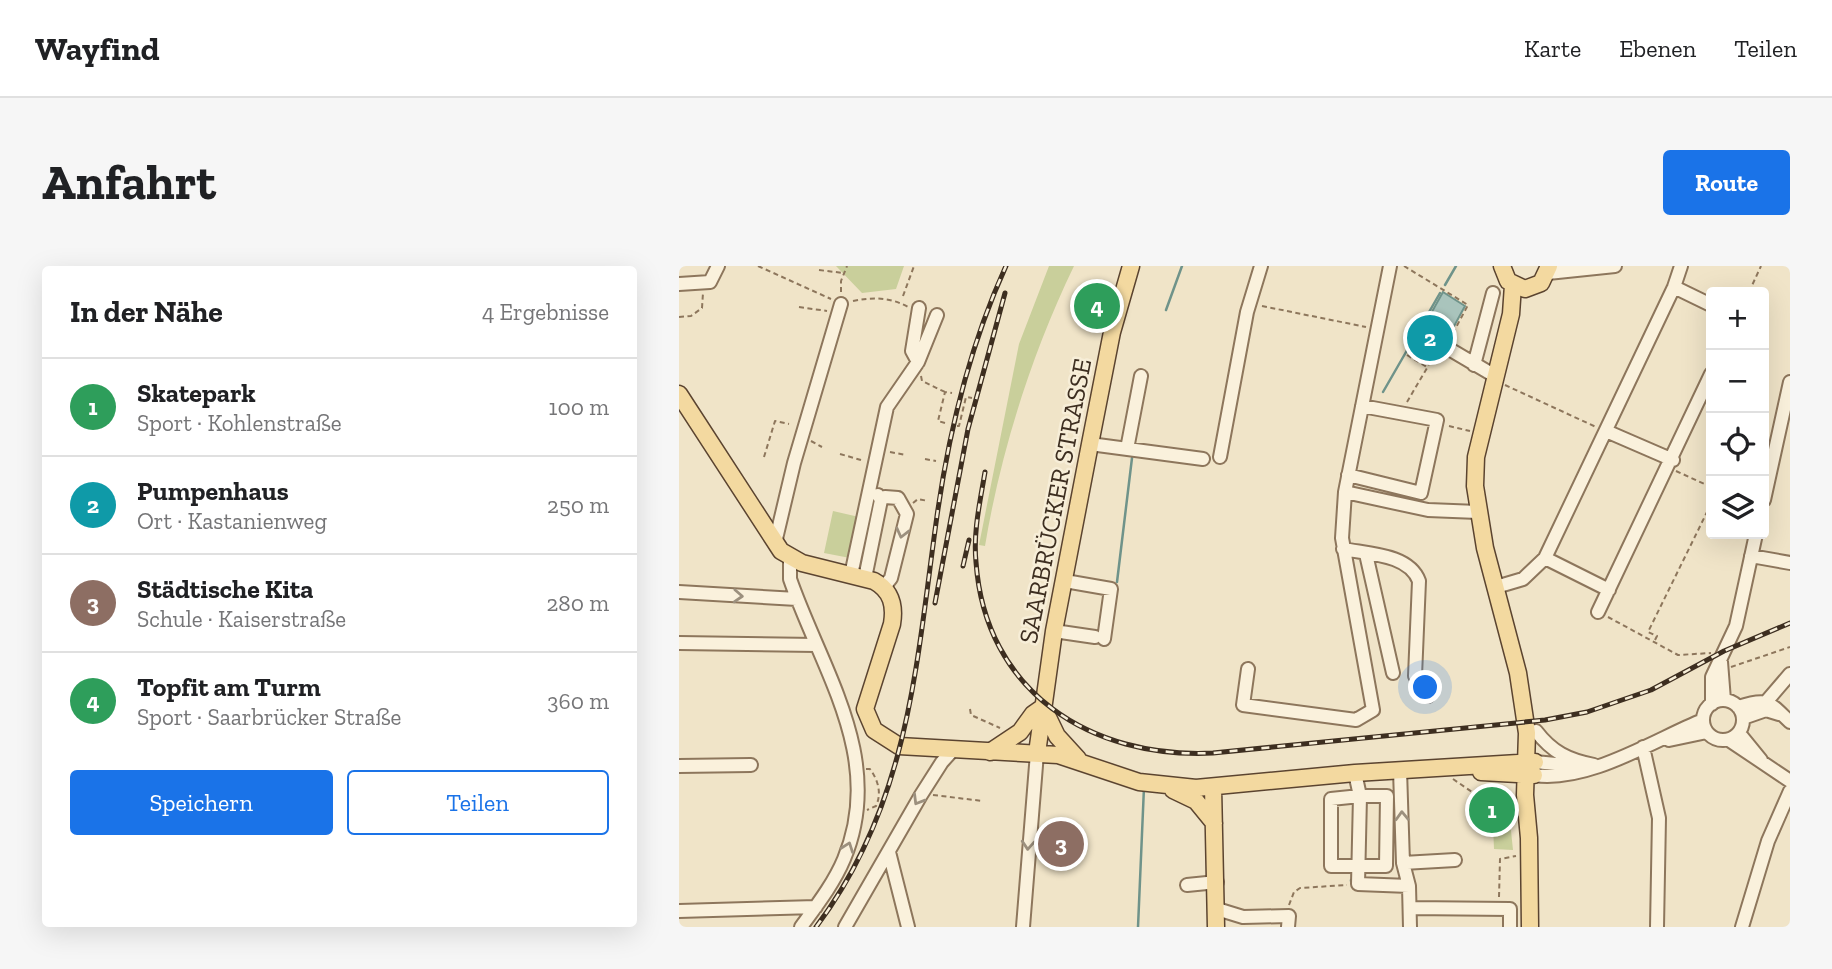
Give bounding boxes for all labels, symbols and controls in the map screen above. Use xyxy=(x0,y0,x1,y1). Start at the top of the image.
text: Wayfind xyxy=(35,29,160,68)
text: Karte xyxy=(1524,34,1581,63)
text: Ebenen xyxy=(1619,34,1696,63)
text: Teilen xyxy=(1734,34,1797,63)
button: Route xyxy=(1663,150,1790,215)
text: Anfahrt xyxy=(42,153,216,212)
pin: 4 xyxy=(1074,280,1120,332)
map controls xyxy=(1706,287,1769,539)
button: + xyxy=(1706,287,1769,350)
text: In der Nähe xyxy=(70,294,223,330)
text: 4 Ergebnisse xyxy=(482,298,609,326)
pin: 2 xyxy=(1407,312,1453,364)
button: − xyxy=(1706,350,1769,413)
street label: SAARBRÜCKER STRASSE xyxy=(1012,356,1098,646)
text: Skatepark xyxy=(137,377,256,409)
text: 1 xyxy=(88,393,98,421)
text: 100 m xyxy=(549,393,609,421)
text: Sport · Kohlenstraße xyxy=(137,409,342,437)
button: locate xyxy=(1706,413,1769,476)
text: Pumpenhaus xyxy=(137,475,289,507)
button: layers xyxy=(1706,476,1769,539)
text: 2 xyxy=(87,491,99,519)
text: 250 m xyxy=(547,491,609,519)
text: Ort · Kastanienweg xyxy=(137,507,327,535)
one-way arrow xyxy=(896,527,911,539)
text: Städtische Kita xyxy=(137,573,313,605)
one-way arrow xyxy=(733,588,744,603)
text: 3 xyxy=(87,589,99,617)
text: 280 m xyxy=(546,589,609,617)
text: Schule · Kaiserstraße xyxy=(137,605,346,633)
your location xyxy=(1408,670,1442,704)
text: Topfit am Turm xyxy=(137,671,321,703)
text: 4 xyxy=(86,687,100,715)
text: 360 m xyxy=(547,687,609,715)
text: Sport · Saarbrücker Straße xyxy=(137,703,401,731)
button: Speichern xyxy=(70,770,333,835)
button: Teilen xyxy=(347,770,609,835)
pin: 1 xyxy=(1469,784,1515,836)
one-way arrow xyxy=(914,792,927,805)
one-way arrow xyxy=(1394,810,1409,821)
pin: 3 xyxy=(1038,818,1084,870)
one-way arrow xyxy=(1021,840,1036,851)
one-way arrow xyxy=(840,842,854,854)

